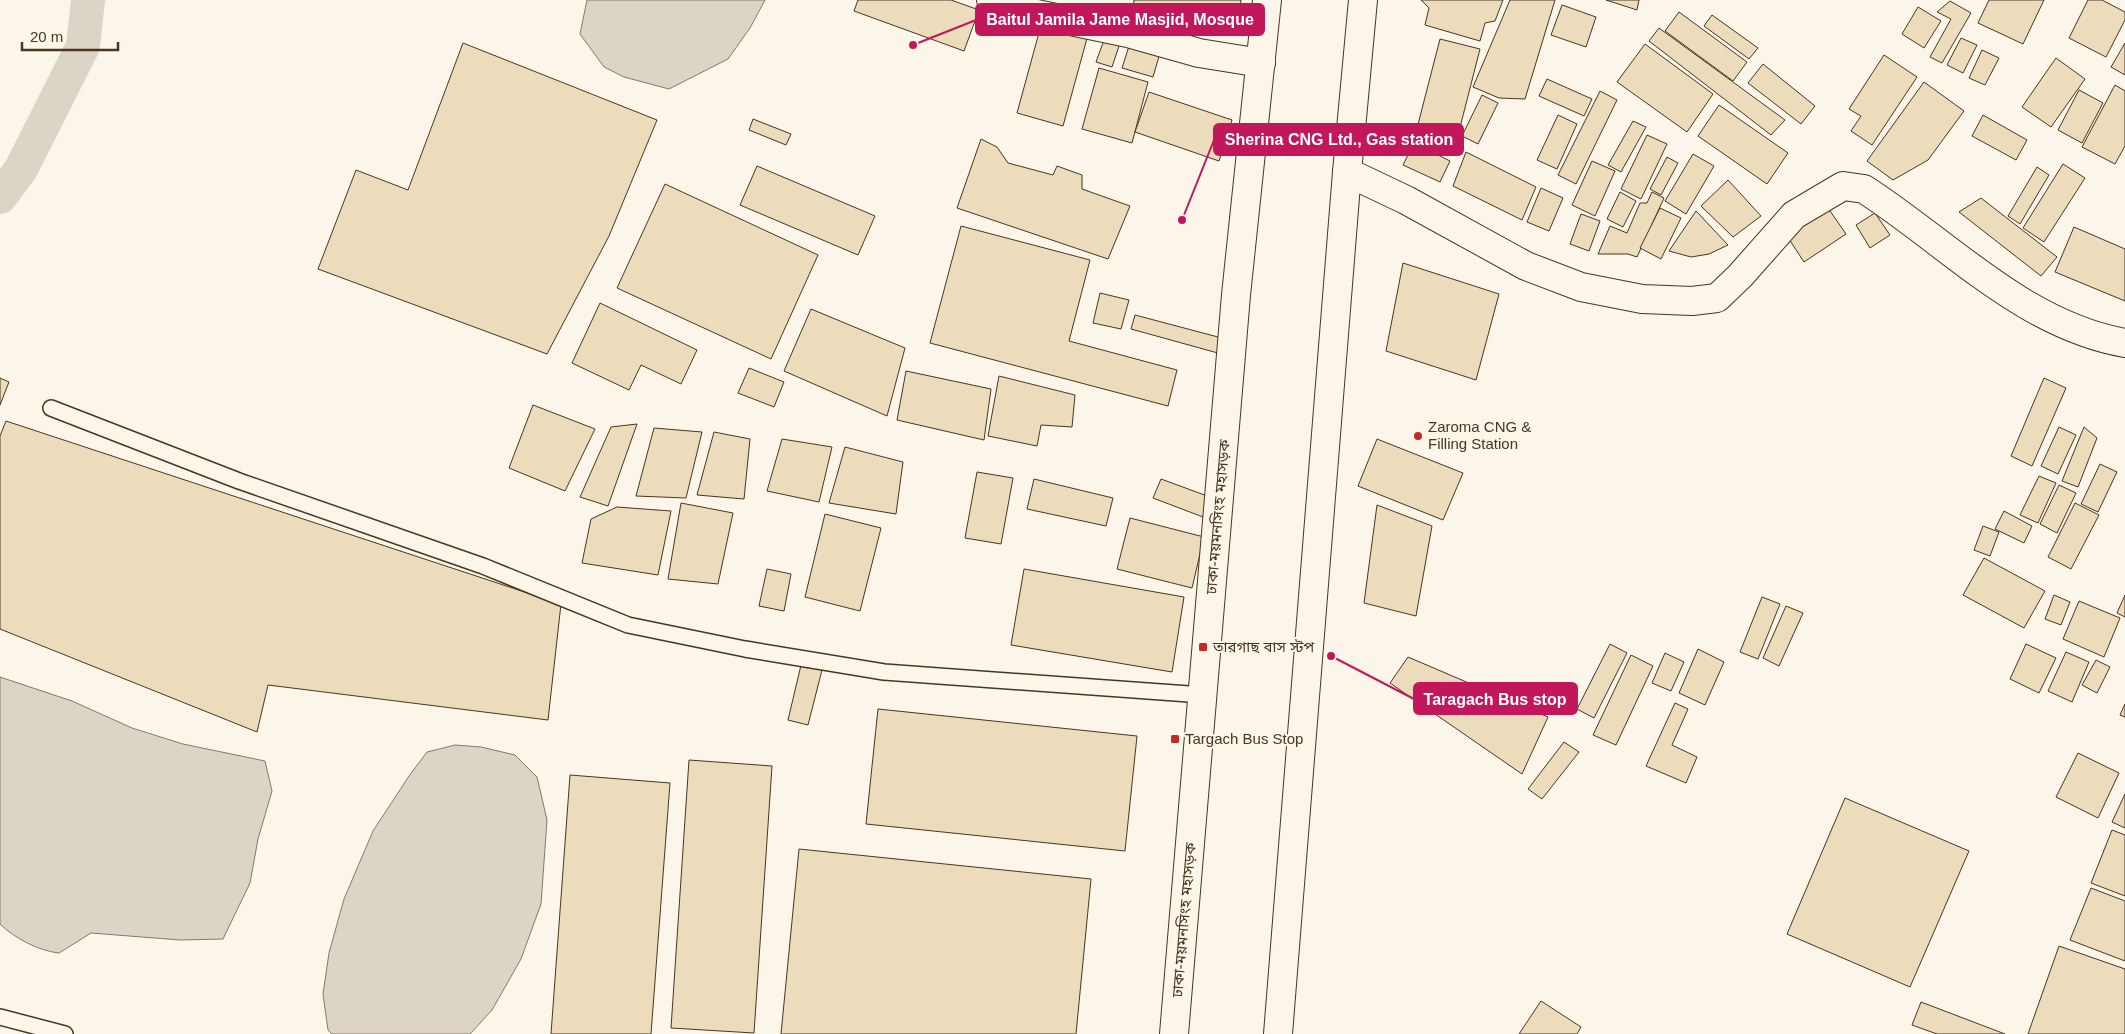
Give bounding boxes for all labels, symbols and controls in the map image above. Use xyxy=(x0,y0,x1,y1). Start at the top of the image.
callout: Baitul Jamila Jame Masjid, Mosque xyxy=(976,4,1264,35)
text: Baitul Jamila Jame Masjid, Mosque xyxy=(986,11,1254,28)
scale bar xyxy=(22,20,119,52)
text: 20 m xyxy=(30,28,63,45)
callout: Sherina CNG Ltd., Gas station xyxy=(1214,124,1463,155)
text: Sherina CNG Ltd., Gas station xyxy=(1225,131,1453,148)
place label: Zaroma CNG & Filling Station xyxy=(1428,418,1531,452)
marker: Zaroma CNG & Filling Station xyxy=(1412,430,1424,442)
street label: ঢাকা-ময়মনসিংহ মহাসড়ক xyxy=(1202,438,1233,596)
place label: তারগাছ বাস স্টপ xyxy=(1212,638,1315,655)
marker: তারগাছ বাস স্টপ xyxy=(1197,641,1209,653)
callout: Taragach Bus stop xyxy=(1414,683,1577,714)
text: Taragach Bus stop xyxy=(1424,691,1567,708)
place label: Targach Bus Stop xyxy=(1185,730,1303,747)
marker: Targach Bus Stop xyxy=(1169,733,1181,745)
street label: ঢাকা-ময়মনসিংহ মহাসড়ক xyxy=(1168,841,1199,999)

